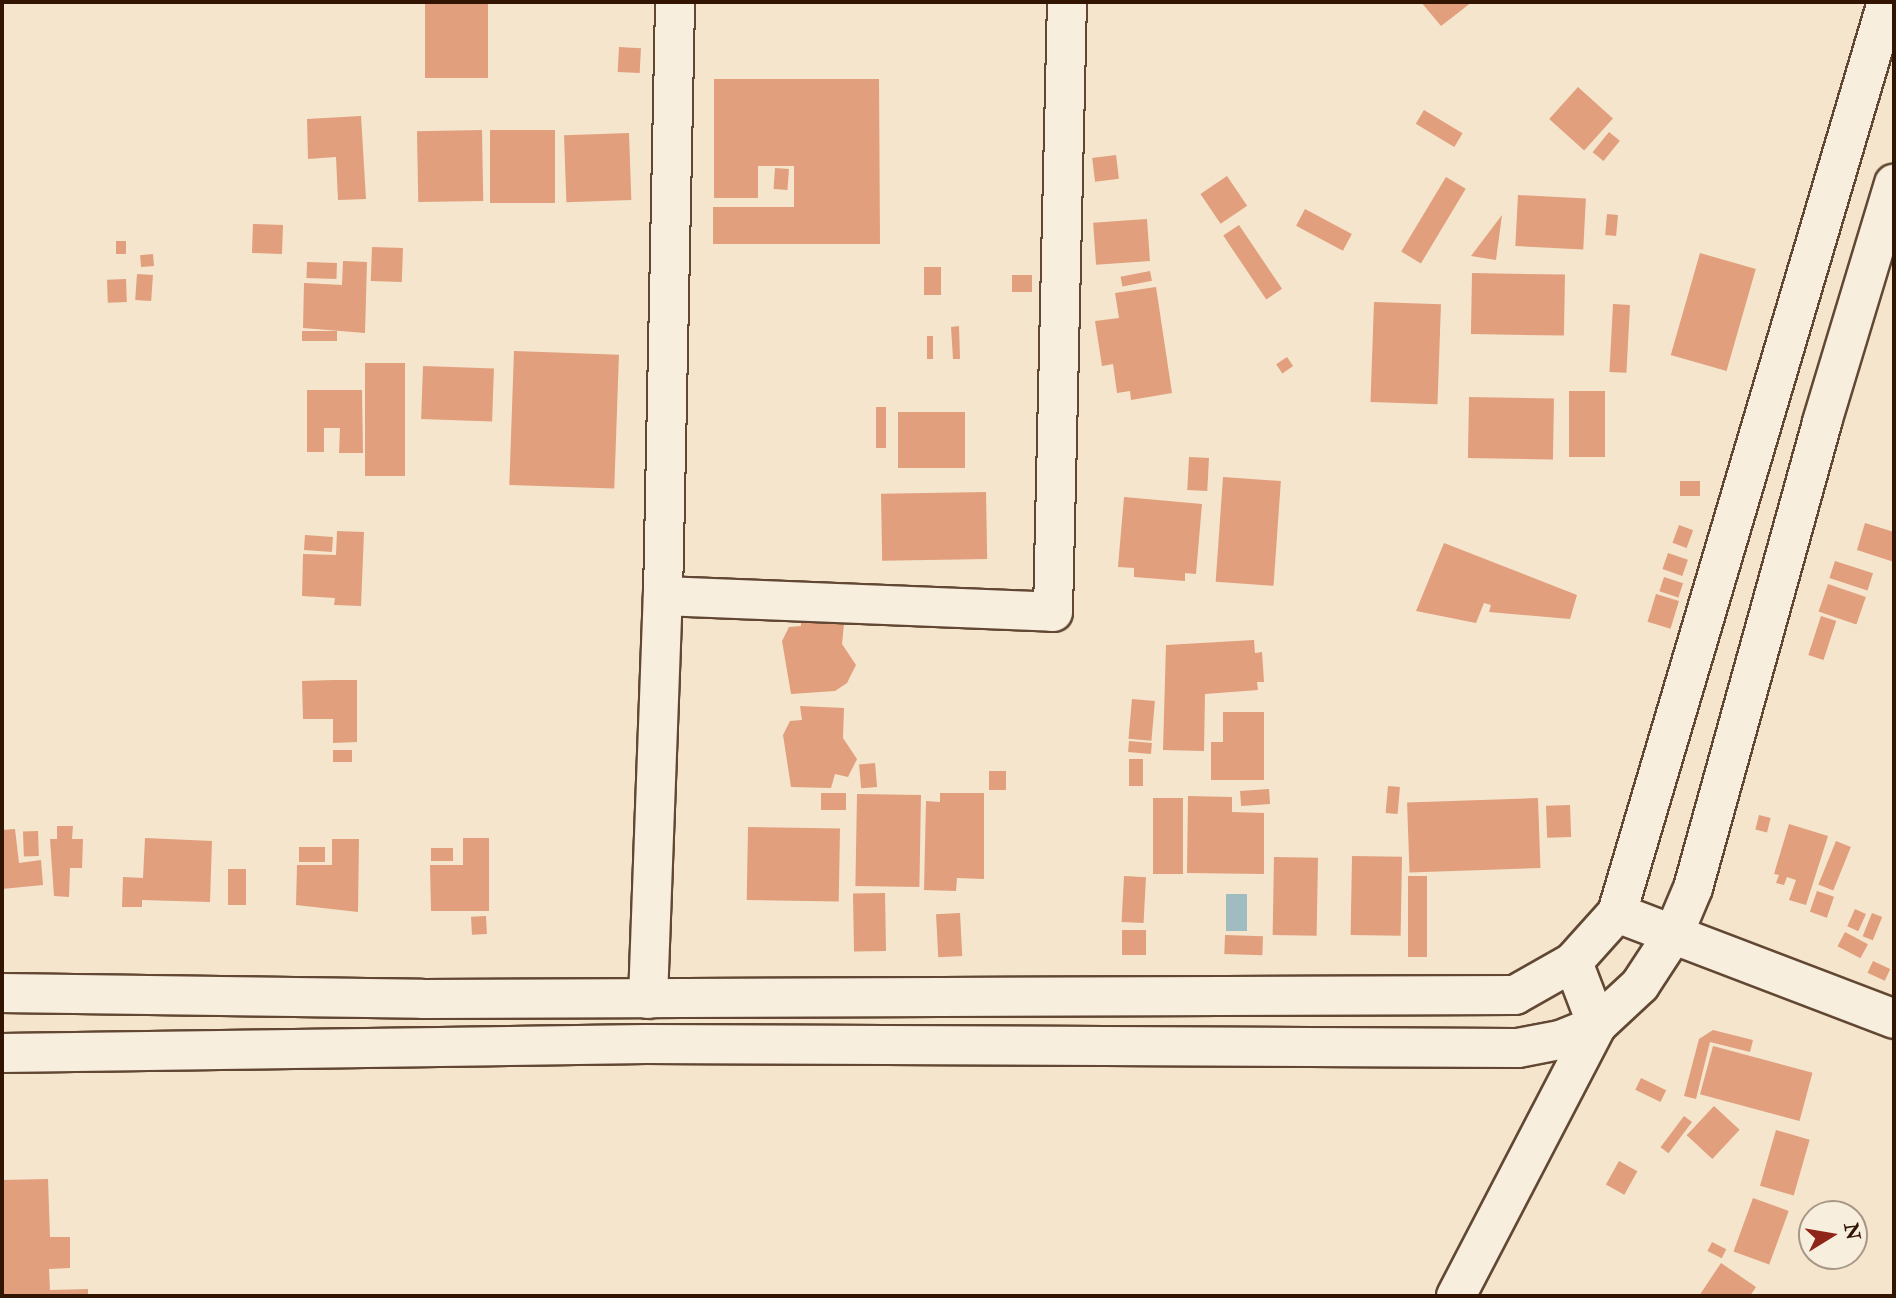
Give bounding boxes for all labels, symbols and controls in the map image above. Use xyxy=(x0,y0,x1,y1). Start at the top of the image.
north arrow xyxy=(1798,1200,1868,1270)
text: N xyxy=(1838,1221,1865,1242)

